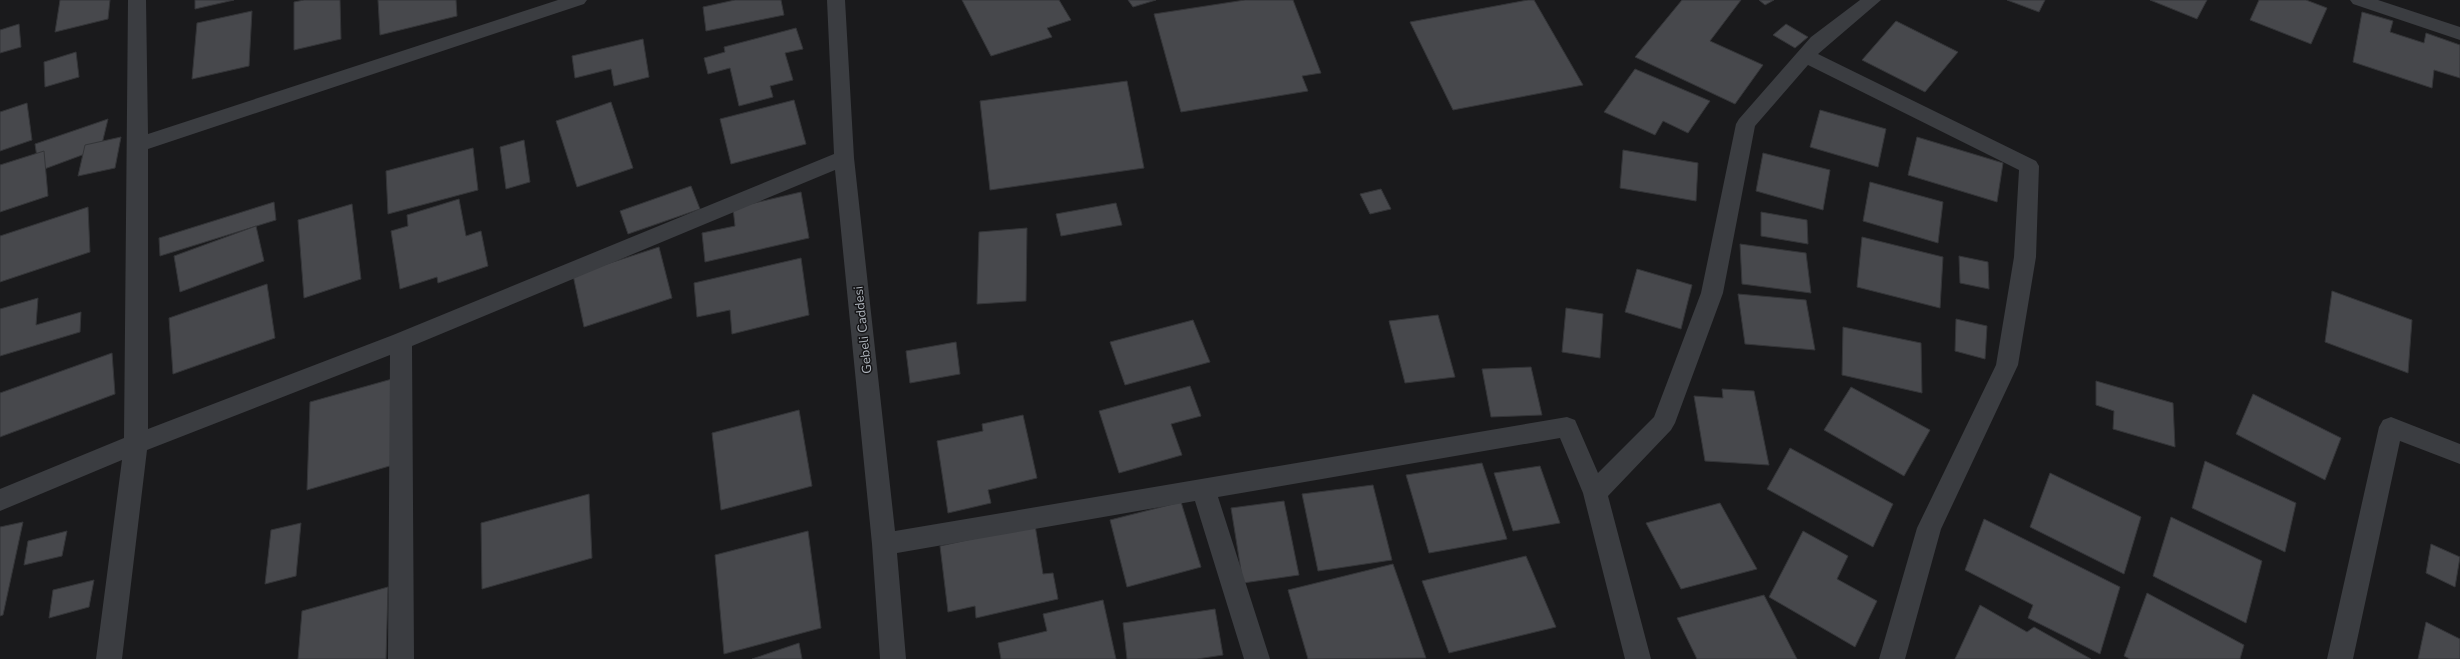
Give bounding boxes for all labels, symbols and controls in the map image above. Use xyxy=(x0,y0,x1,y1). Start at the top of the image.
street label: Gebeli Caddesi xyxy=(849,285,877,375)

